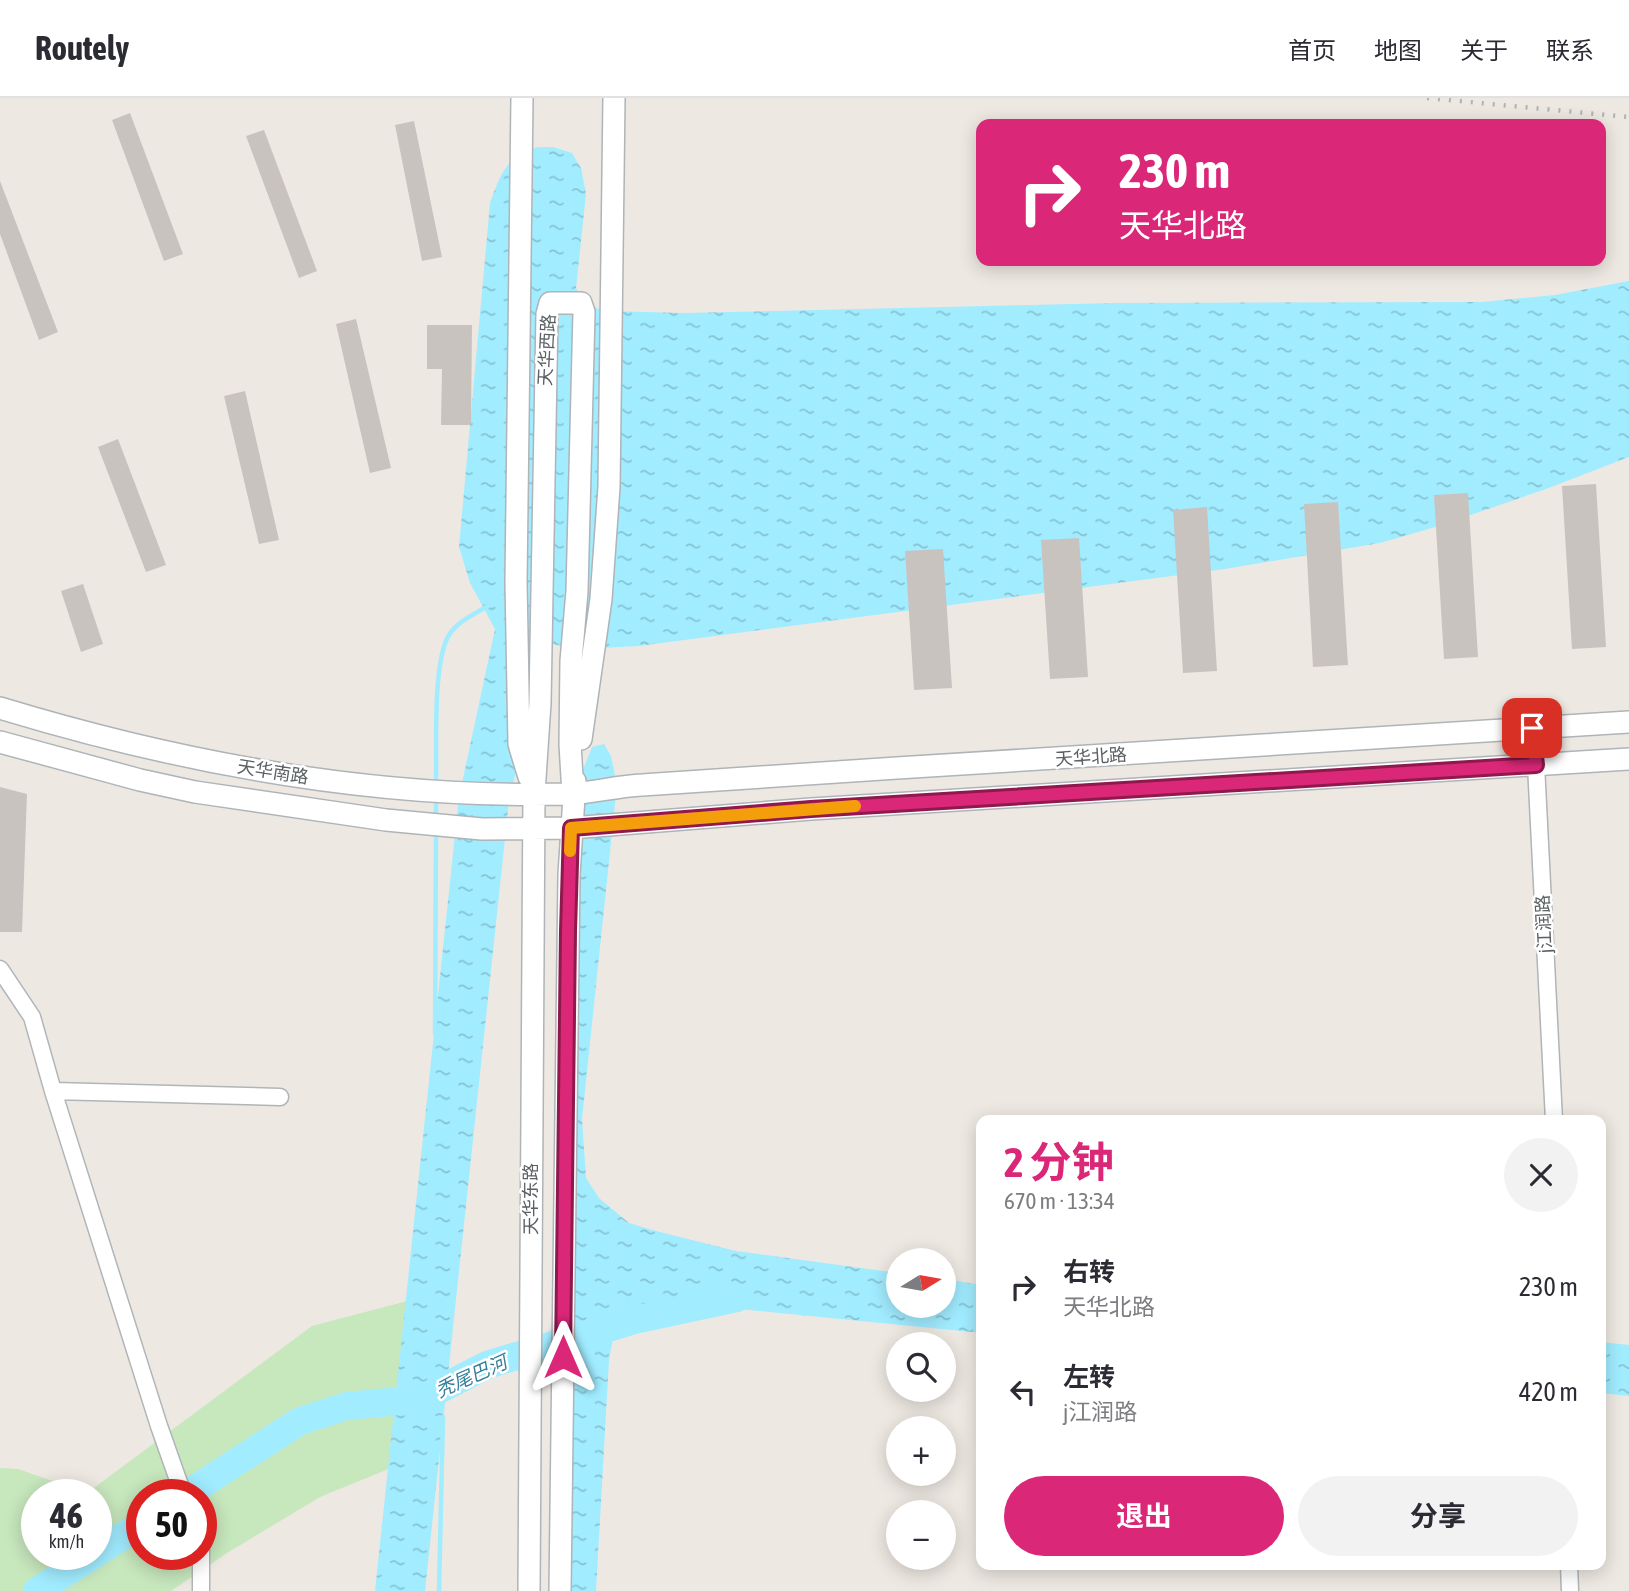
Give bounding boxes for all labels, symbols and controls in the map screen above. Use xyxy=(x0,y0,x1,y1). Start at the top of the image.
text: Routely xyxy=(35,29,129,67)
text: 首页 xyxy=(1288,37,1336,64)
text: 地图 xyxy=(1374,37,1422,64)
text: 关于 xyxy=(1460,37,1508,64)
text: 联系 xyxy=(1546,37,1594,64)
text: 230 m xyxy=(1119,142,1230,198)
icon: right xyxy=(1004,147,1095,238)
text: 天华北路 xyxy=(1119,207,1247,244)
street label: 天华西路 xyxy=(534,313,559,386)
pin xyxy=(1502,698,1562,758)
icon: arrive xyxy=(1513,709,1551,747)
street label: 天华北路 xyxy=(1054,744,1128,769)
street label: 天华南路 xyxy=(236,756,310,788)
street label: j江润路 xyxy=(1531,894,1556,955)
text: 2 分钟 xyxy=(1004,1138,1114,1186)
button: close xyxy=(1504,1138,1578,1212)
street label: 天华东路 xyxy=(520,1163,541,1235)
text: 670 m · 13:34 xyxy=(1004,1188,1115,1214)
north arrow xyxy=(886,1248,956,1318)
map controls xyxy=(886,1248,956,1570)
text: 右转 xyxy=(1063,1257,1115,1287)
icon: right xyxy=(1004,1268,1042,1306)
text: 230 m xyxy=(1519,1272,1578,1302)
text: 天华北路 xyxy=(1063,1294,1155,1320)
position arrow xyxy=(526,1320,600,1394)
button: search xyxy=(886,1332,956,1402)
water label: 秃尾巴河 xyxy=(432,1349,514,1402)
text: 左转 xyxy=(1063,1362,1115,1392)
icon: left xyxy=(1004,1373,1042,1411)
text: 420 m xyxy=(1519,1377,1578,1407)
text: j江润路 xyxy=(1063,1399,1137,1425)
button: + xyxy=(886,1416,956,1486)
button: 退出 xyxy=(1004,1476,1284,1556)
button: 分享 xyxy=(1298,1476,1578,1556)
speed limit sign: 50 xyxy=(126,1479,217,1570)
text: 46 xyxy=(50,1495,83,1535)
button: − xyxy=(886,1500,956,1570)
text: km/h xyxy=(49,1531,84,1552)

